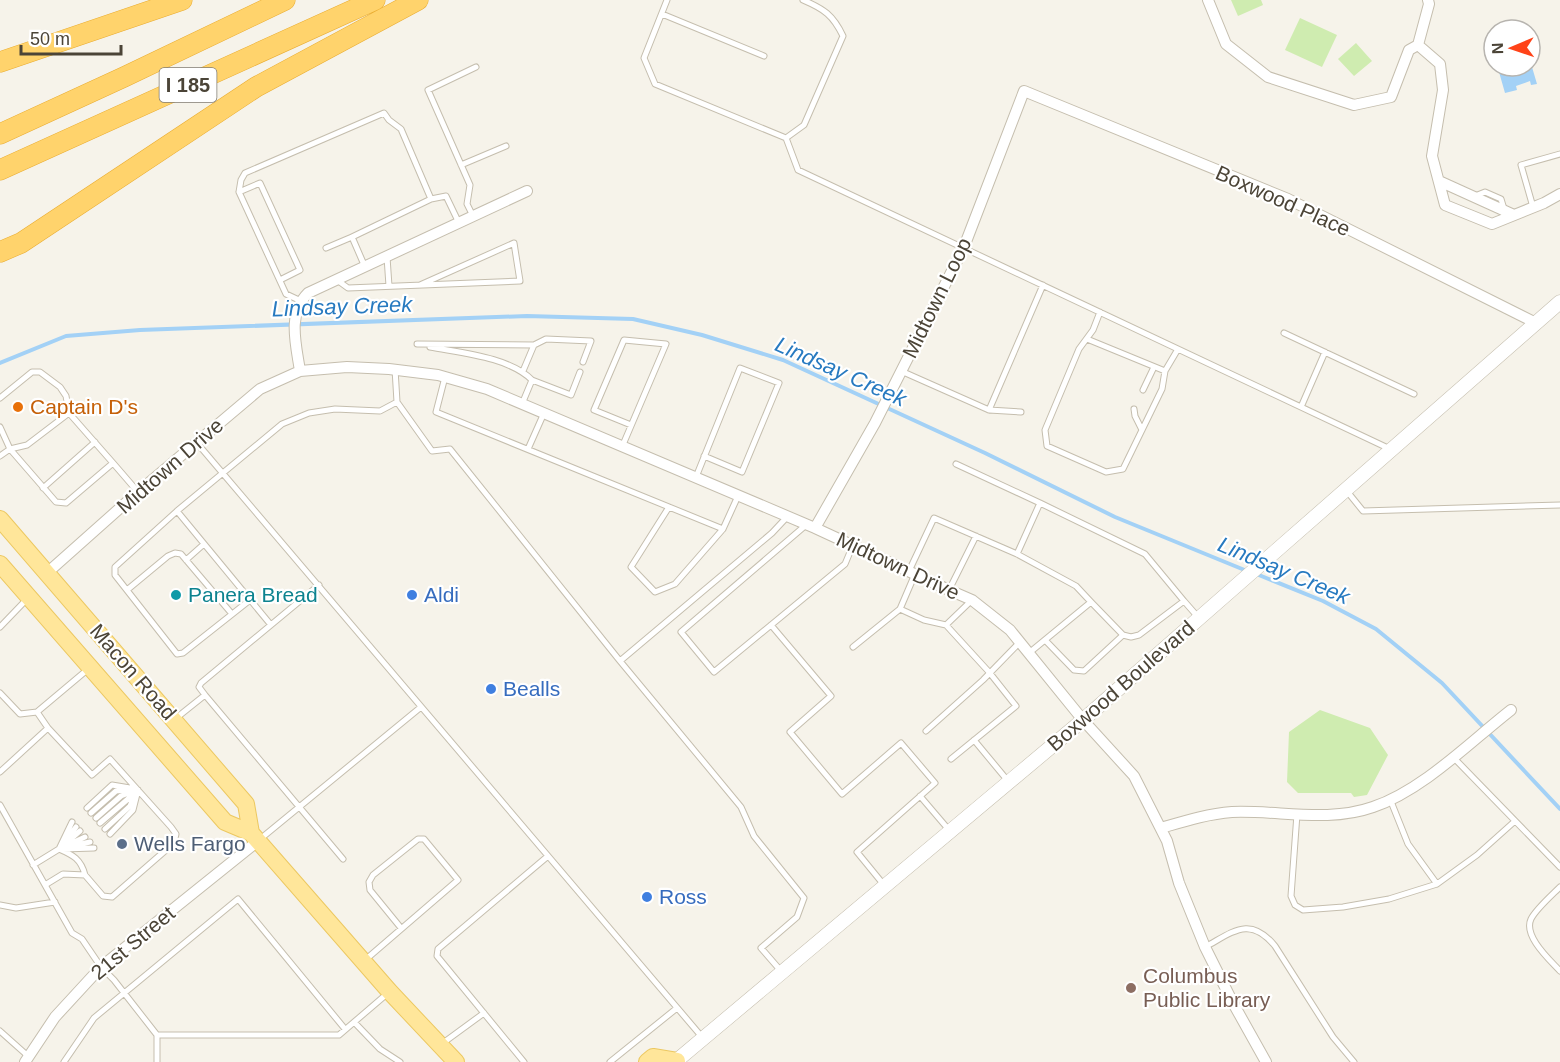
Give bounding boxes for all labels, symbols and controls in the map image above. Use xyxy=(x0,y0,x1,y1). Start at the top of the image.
scale bar xyxy=(21,18,122,56)
north arrow xyxy=(1482,18,1542,78)
text: 50 m xyxy=(30,29,70,49)
text: N xyxy=(1489,42,1506,55)
road number: I 185 xyxy=(160,68,216,102)
street label: Boxwood Place xyxy=(1212,161,1354,240)
street label: Midtown Loop xyxy=(898,234,976,362)
water label: Lindsay Creek xyxy=(271,292,414,321)
water label: Lindsay Creek xyxy=(771,331,911,412)
place label: Captain D's xyxy=(30,395,138,418)
marker: Captain D's xyxy=(11,400,25,414)
street label: Midtown Drive xyxy=(112,413,227,518)
street label: Midtown Drive xyxy=(833,527,963,604)
water label: Lindsay Creek xyxy=(1214,531,1354,610)
place label: Panera Bread xyxy=(188,583,318,606)
place label: Aldi xyxy=(424,583,459,606)
marker: Panera Bread xyxy=(169,588,183,602)
marker: Aldi xyxy=(405,588,419,602)
street label: Boxwood Boulevard xyxy=(1043,616,1199,756)
street label: Macon Road xyxy=(86,619,181,724)
place label: Bealls xyxy=(503,677,560,700)
marker: Bealls xyxy=(484,682,498,696)
place label: Wells Fargo xyxy=(134,832,246,855)
marker: Wells Fargo xyxy=(115,837,129,851)
place label: Ross xyxy=(659,885,707,908)
marker: Ross xyxy=(640,890,654,904)
street label: 21st Street xyxy=(86,901,179,984)
place label: Columbus Public Library xyxy=(1143,964,1271,1011)
marker: Columbus Public Library xyxy=(1124,981,1138,995)

